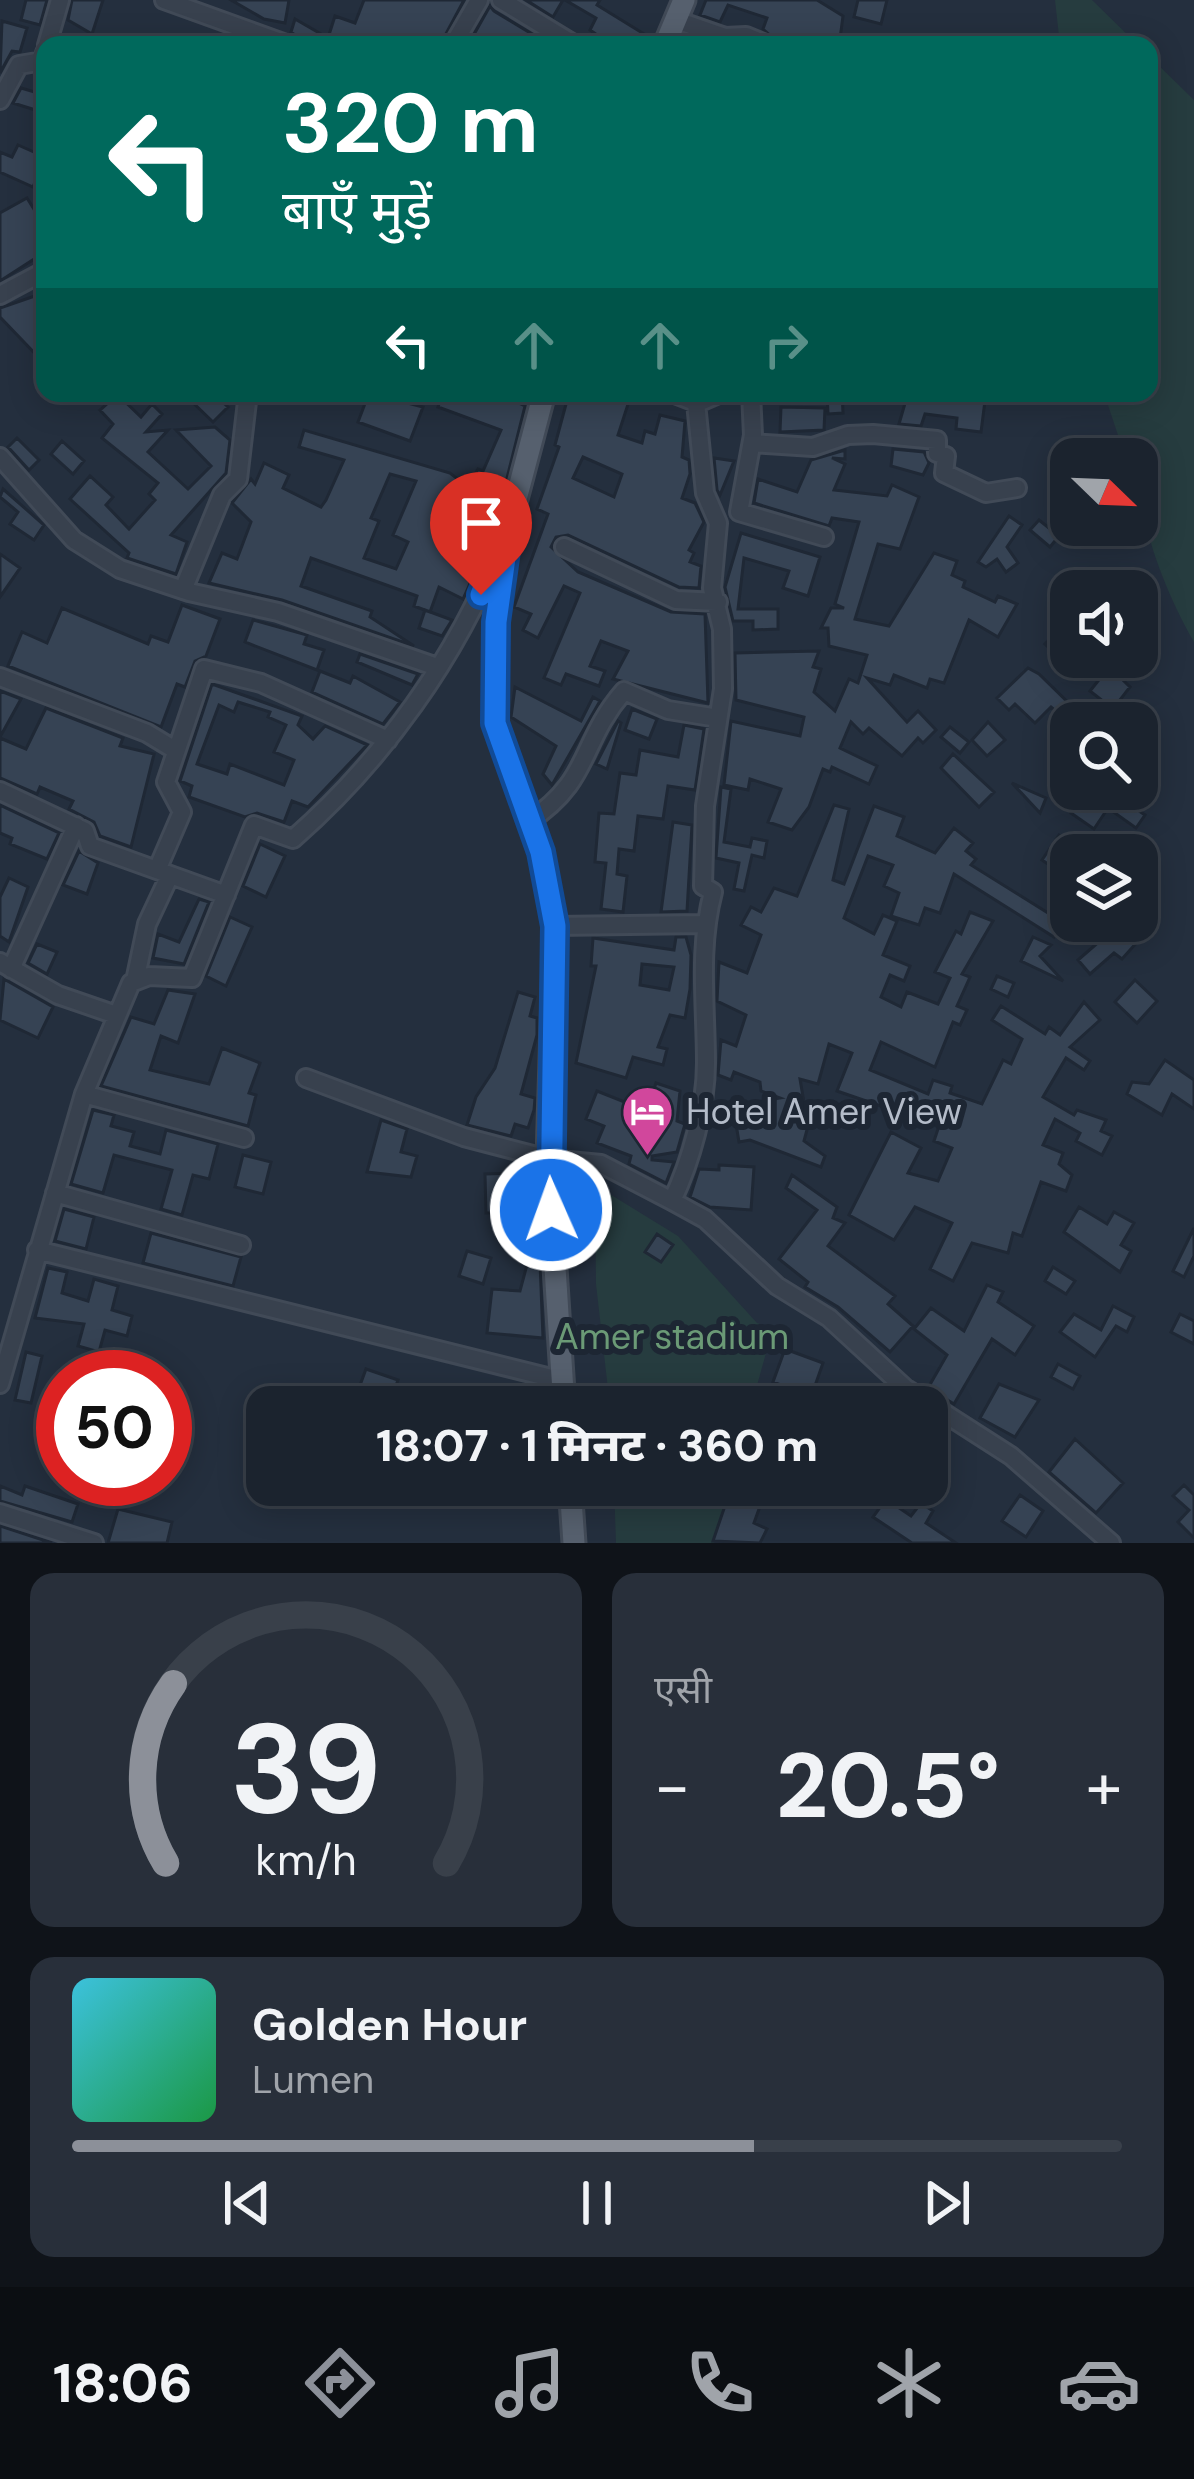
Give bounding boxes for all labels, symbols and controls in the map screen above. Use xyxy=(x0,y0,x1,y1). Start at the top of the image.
text: 320 m xyxy=(282,69,539,178)
icon: left xyxy=(84,84,240,240)
text: बाएँ मुड़ें xyxy=(282,175,432,246)
icon: left xyxy=(375,312,441,378)
icon: ahead xyxy=(501,312,567,378)
icon: ahead xyxy=(627,312,693,378)
icon: right xyxy=(753,312,819,378)
north arrow xyxy=(1050,438,1158,546)
map controls xyxy=(1050,438,1158,942)
pin xyxy=(430,472,532,595)
icon: arrive xyxy=(448,490,514,556)
button: sound xyxy=(1050,570,1158,678)
button: search xyxy=(1050,702,1158,810)
button: layers xyxy=(1050,834,1158,942)
hotel icon: Hotel Amer View xyxy=(619,1083,675,1157)
place label: Hotel Amer View xyxy=(686,1088,962,1135)
position arrow xyxy=(488,1147,614,1273)
park label: Amer stadium xyxy=(555,1313,789,1360)
speed limit sign: 50 xyxy=(36,1350,192,1506)
text: 18:07 · 1 मिनट · 360 m xyxy=(376,1416,818,1475)
text: एसी xyxy=(654,1664,712,1715)
text: 39 xyxy=(230,1688,382,1851)
text: 20.5° xyxy=(776,1728,1000,1845)
text: − xyxy=(654,1744,690,1829)
text: + xyxy=(1086,1744,1122,1829)
text: km/h xyxy=(255,1832,357,1888)
text: Golden Hour xyxy=(252,1995,527,2054)
text: Lumen xyxy=(252,2054,374,2105)
icon: previous xyxy=(214,2170,280,2236)
icon: pause xyxy=(564,2170,630,2236)
icon: next xyxy=(914,2170,980,2236)
icon: directions xyxy=(298,2341,382,2425)
icon: music xyxy=(488,2341,572,2425)
icon: phone xyxy=(678,2341,762,2425)
icon: climate xyxy=(867,2341,951,2425)
icon: car xyxy=(1057,2341,1141,2425)
text: 18:06 xyxy=(53,2348,193,2419)

